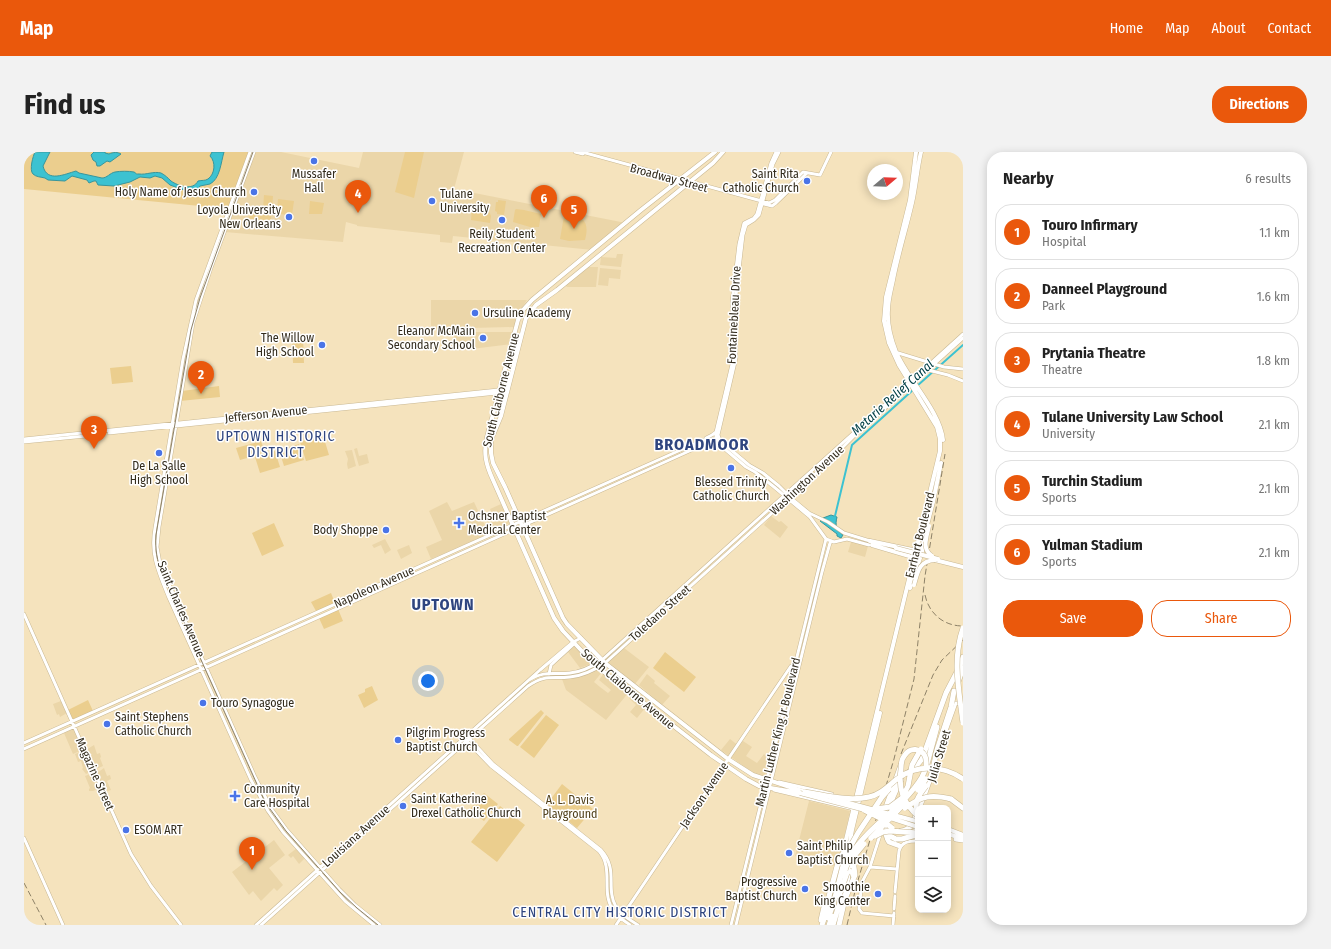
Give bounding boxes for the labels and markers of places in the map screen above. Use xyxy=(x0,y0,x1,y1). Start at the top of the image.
marker: Mussafer Hall xyxy=(309,156,319,166)
place label: Mussafer Hall xyxy=(292,167,337,195)
place label: Saint Rita Catholic Church xyxy=(723,167,799,195)
marker: Saint Rita Catholic Church xyxy=(802,176,812,186)
pin: 4 xyxy=(345,180,371,213)
place label: Holy Name of Jesus Church xyxy=(115,185,246,199)
pin: 6 xyxy=(531,185,557,218)
marker: Holy Name of Jesus Church xyxy=(249,187,259,197)
place label: Tulane University xyxy=(440,187,490,215)
marker: Tulane University xyxy=(427,196,437,206)
pin: 5 xyxy=(561,196,587,229)
place label: Loyola University New Orleans xyxy=(197,203,282,231)
marker: Loyola University New Orleans xyxy=(284,212,294,222)
marker: Reily Student Recreation Center xyxy=(497,215,507,225)
place label: Reily Student Recreation Center xyxy=(458,227,546,255)
place label: Ursuline Academy xyxy=(483,306,571,320)
marker: Ursuline Academy xyxy=(470,308,480,318)
place label: Eleanor McMain Secondary School xyxy=(388,324,475,352)
place label: The Willow High School xyxy=(256,331,314,359)
marker: Eleanor McMain Secondary School xyxy=(478,333,488,343)
marker: The Willow High School xyxy=(317,340,327,350)
pin: 2 xyxy=(188,361,214,394)
pin: 3 xyxy=(81,416,107,449)
marker: De La Salle High School xyxy=(154,448,164,458)
place label: De La Salle High School xyxy=(130,459,188,487)
marker: Blessed Trinity Catholic Church xyxy=(726,463,736,473)
place label: Blessed Trinity Catholic Church xyxy=(693,475,769,503)
place label: Ochsner Baptist Medical Center xyxy=(468,509,546,537)
marker: Ochsner Baptist Medical Center xyxy=(453,517,465,529)
place label: Body Shoppe xyxy=(313,523,378,537)
marker: Body Shoppe xyxy=(381,525,391,535)
place label: Touro Synagogue xyxy=(211,696,294,710)
marker: Touro Synagogue xyxy=(198,698,208,708)
place label: Saint Stephens Catholic Church xyxy=(115,710,191,738)
marker: Saint Stephens Catholic Church xyxy=(102,719,112,729)
place label: Pilgrim Progress Baptist Church xyxy=(406,726,485,754)
marker: Pilgrim Progress Baptist Church xyxy=(393,735,403,745)
place label: Community Care Hospital xyxy=(244,782,309,810)
marker: Community Care Hospital xyxy=(229,790,241,802)
place label: Saint Katherine Drexel Catholic Church xyxy=(411,792,521,820)
marker: Saint Katherine Drexel Catholic Church xyxy=(398,801,408,811)
place label: ESOM ART xyxy=(134,823,183,837)
marker: ESOM ART xyxy=(121,825,131,835)
pin: 1 xyxy=(239,837,265,870)
place label: Saint Philip Baptist Church xyxy=(797,839,869,867)
marker: Saint Philip Baptist Church xyxy=(784,848,794,858)
place label: Progressive Baptist Church xyxy=(725,875,797,903)
place label: Smoothie King Center xyxy=(814,880,871,908)
marker: Progressive Baptist Church xyxy=(800,884,810,894)
marker: Smoothie King Center xyxy=(873,889,883,899)

